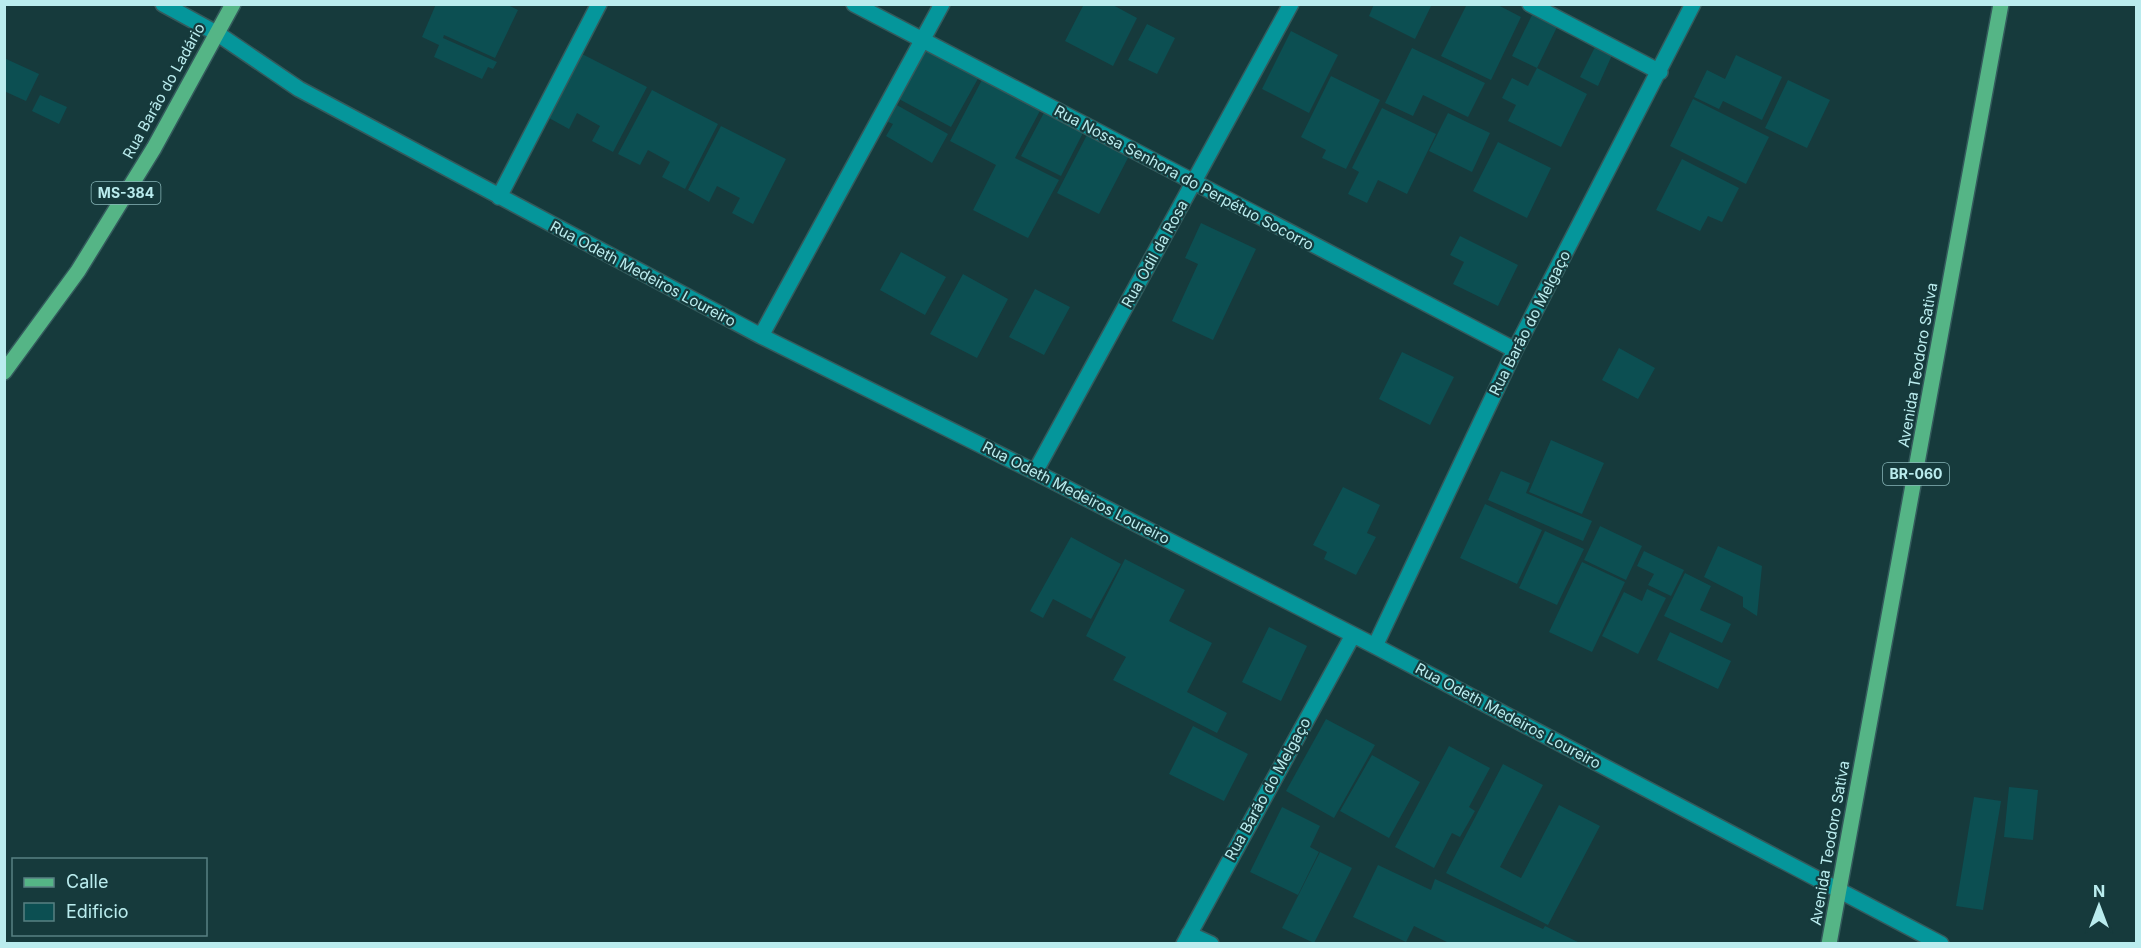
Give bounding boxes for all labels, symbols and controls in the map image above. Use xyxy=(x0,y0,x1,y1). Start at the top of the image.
street label: Rua Barão do Ladário xyxy=(118,20,209,162)
street label: Rua Nossa Senhora do Perpétuo Socorro xyxy=(1051,101,1317,254)
road number: MS-384 xyxy=(92,182,160,204)
street label: Rua Odil da Rosa xyxy=(1117,197,1192,311)
street label: Rua Odeth Medeiros Loureiro xyxy=(547,216,739,331)
street label: Rua Barão do Melgaço xyxy=(1485,247,1574,398)
street label: Avenida Teodoro Sativa xyxy=(1894,281,1941,449)
street label: Rua Odeth Medeiros Loureiro xyxy=(979,437,1173,548)
road number: BR-060 xyxy=(1883,463,1949,485)
street label: Rua Odeth Medeiros Loureiro xyxy=(1412,658,1604,773)
street label: Rua Barão do Melgaço xyxy=(1220,714,1315,863)
street label: Avenida Teodoro Sativa xyxy=(1806,759,1853,927)
legend xyxy=(12,858,207,936)
text: Calle xyxy=(66,871,108,892)
north arrow xyxy=(2069,876,2129,936)
text: N xyxy=(2093,881,2105,901)
text: Edificio xyxy=(66,901,129,922)

